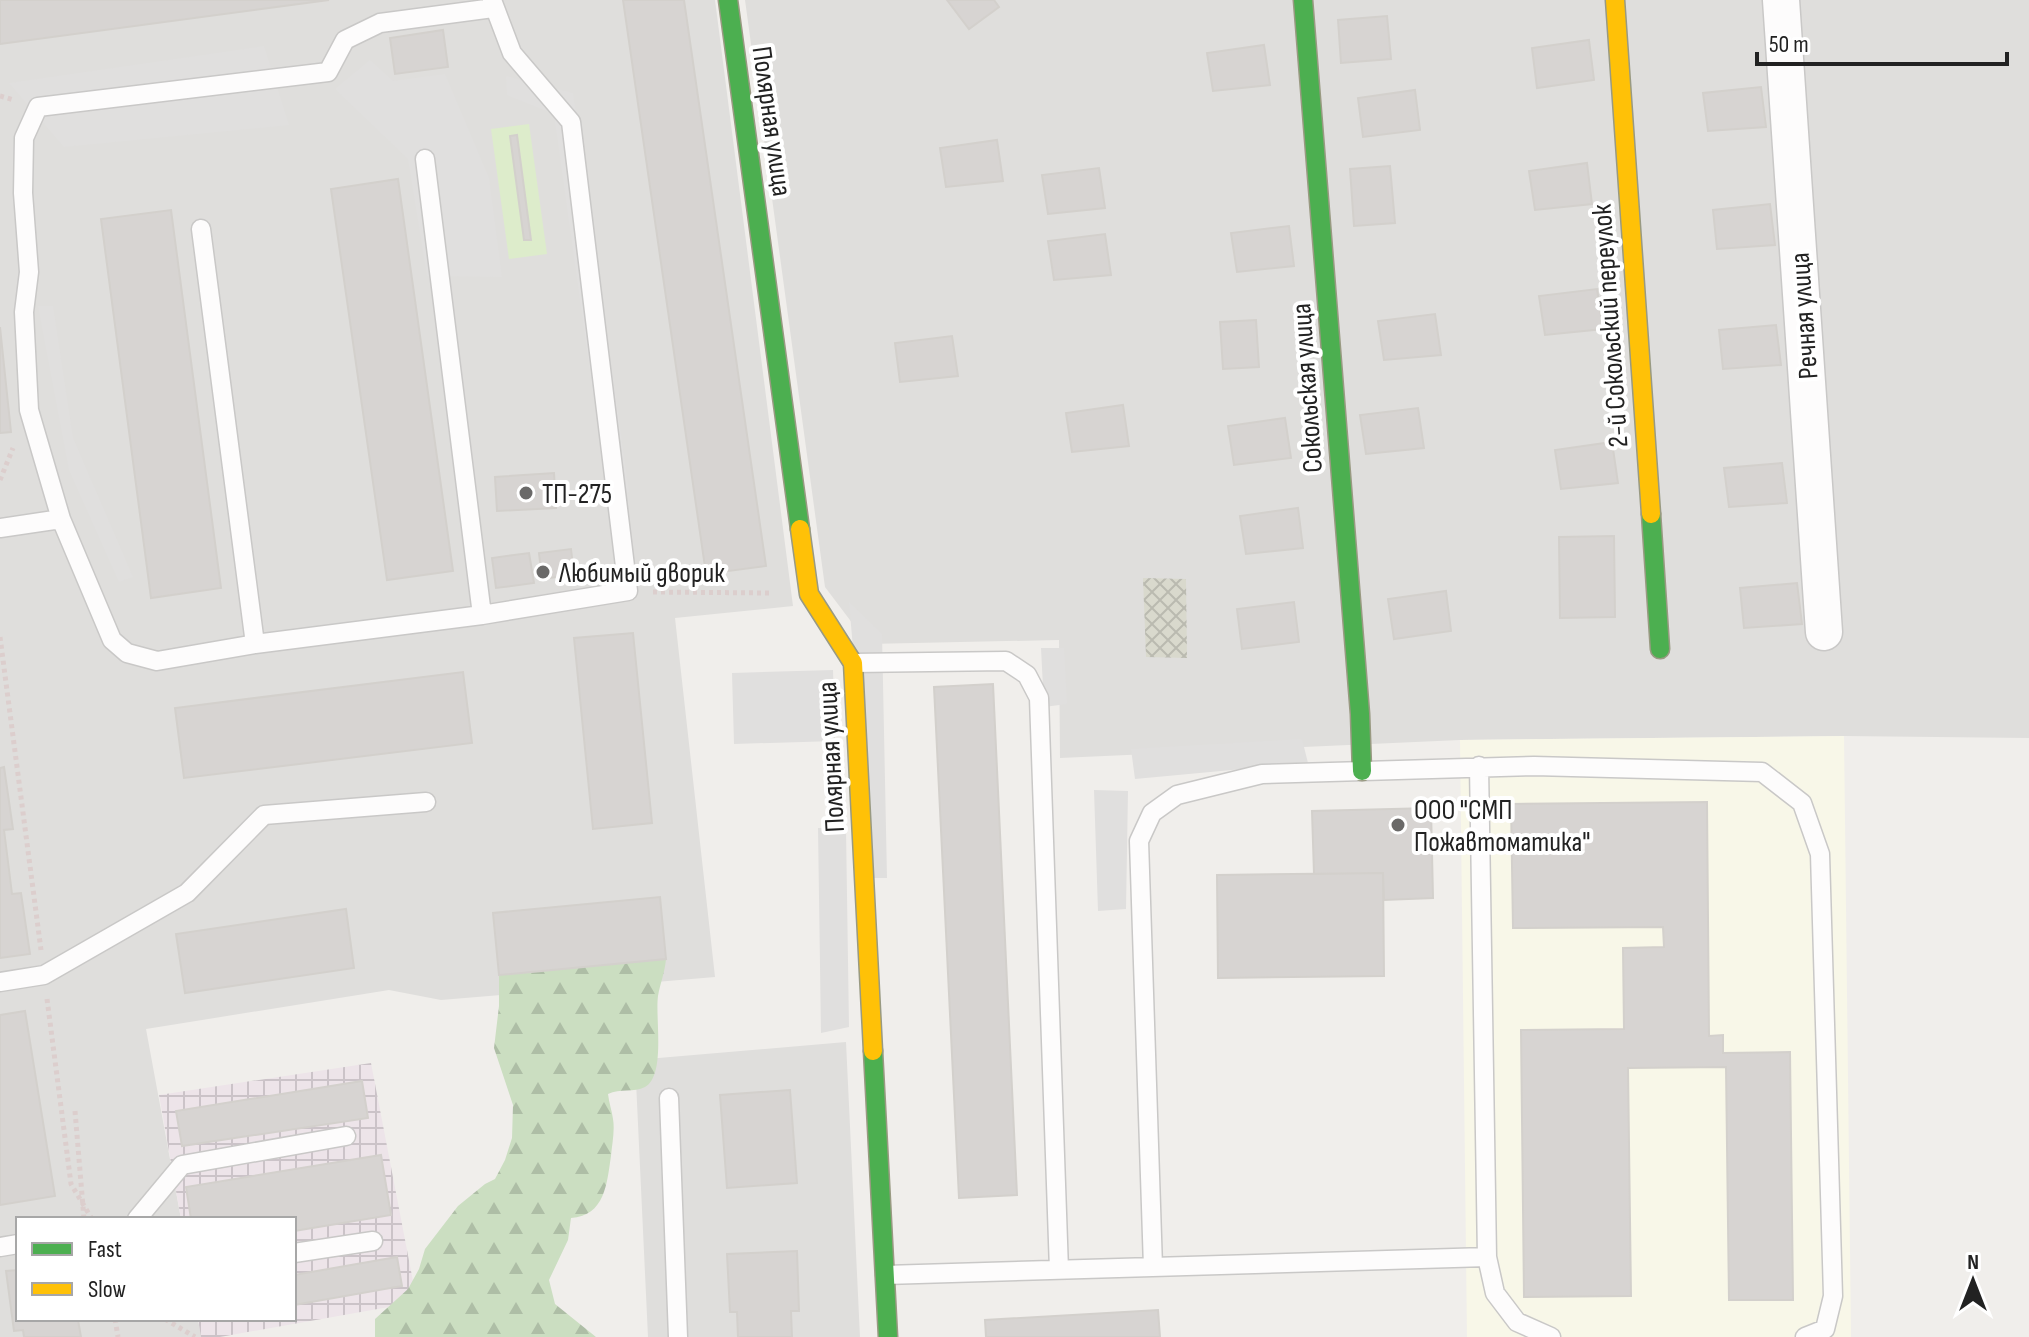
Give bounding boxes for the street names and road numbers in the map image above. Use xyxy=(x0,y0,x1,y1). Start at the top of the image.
street label: Полярная улица xyxy=(745,44,798,198)
street label: 2-й Сокольский переулок xyxy=(1586,203,1635,449)
street label: Речная улица xyxy=(1784,251,1825,380)
street label: Сокольская улица xyxy=(1285,302,1330,474)
street label: Полярная улица xyxy=(811,681,852,833)

